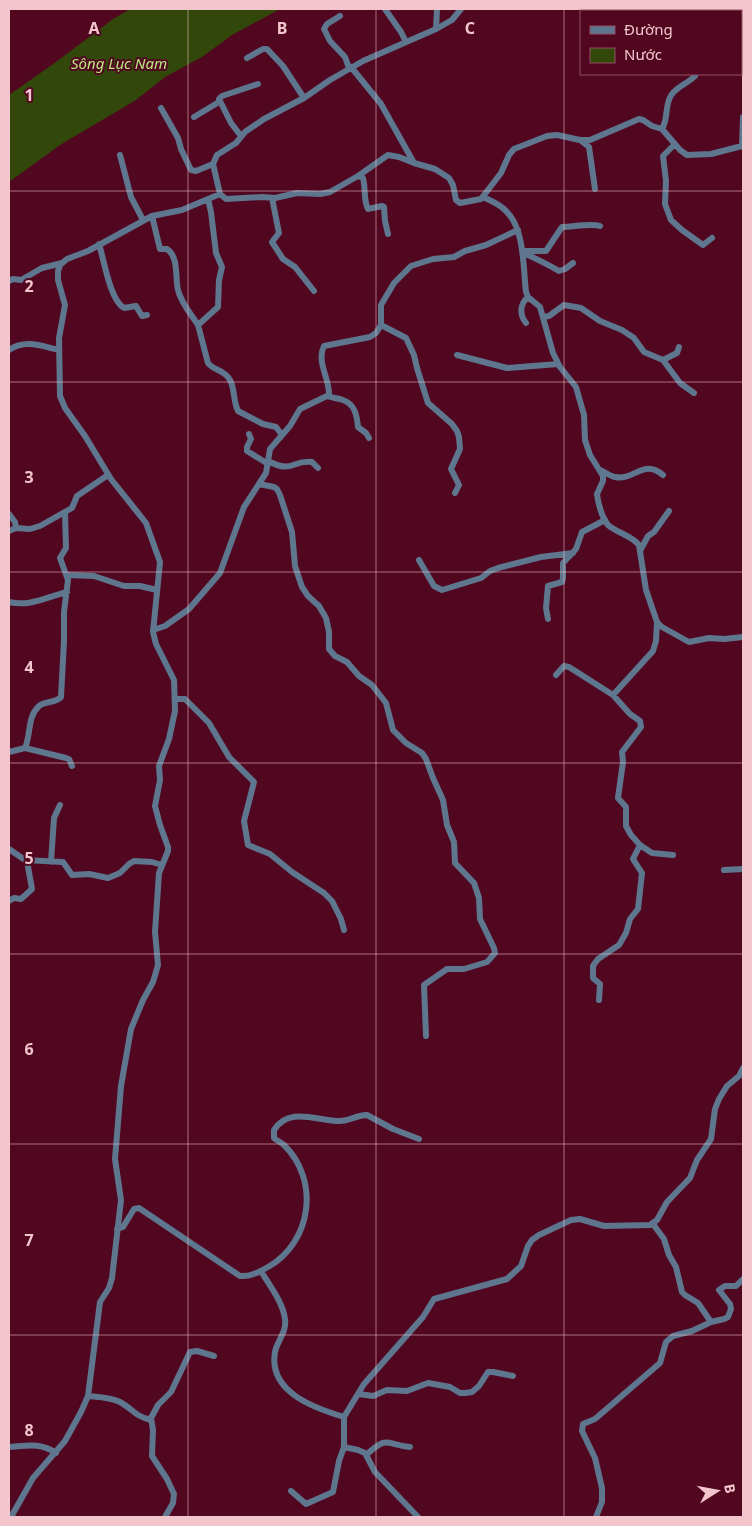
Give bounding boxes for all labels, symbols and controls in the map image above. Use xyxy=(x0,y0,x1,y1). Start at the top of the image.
legend xyxy=(580,10,742,75)
text: A xyxy=(88,17,100,39)
text: B xyxy=(277,17,287,39)
text: C xyxy=(465,17,475,39)
text: Đường xyxy=(624,19,673,39)
text: Nước xyxy=(624,44,662,64)
water label: Sông Lục Nam xyxy=(71,53,167,73)
text: 1 xyxy=(24,84,34,106)
text: 2 xyxy=(24,275,34,297)
text: 3 xyxy=(24,466,34,488)
text: 4 xyxy=(24,656,34,678)
text: 5 xyxy=(24,847,34,869)
text: 6 xyxy=(24,1038,34,1060)
text: 7 xyxy=(24,1229,34,1251)
text: 8 xyxy=(24,1419,34,1441)
north arrow xyxy=(692,1466,742,1516)
text: B xyxy=(720,1482,740,1495)

